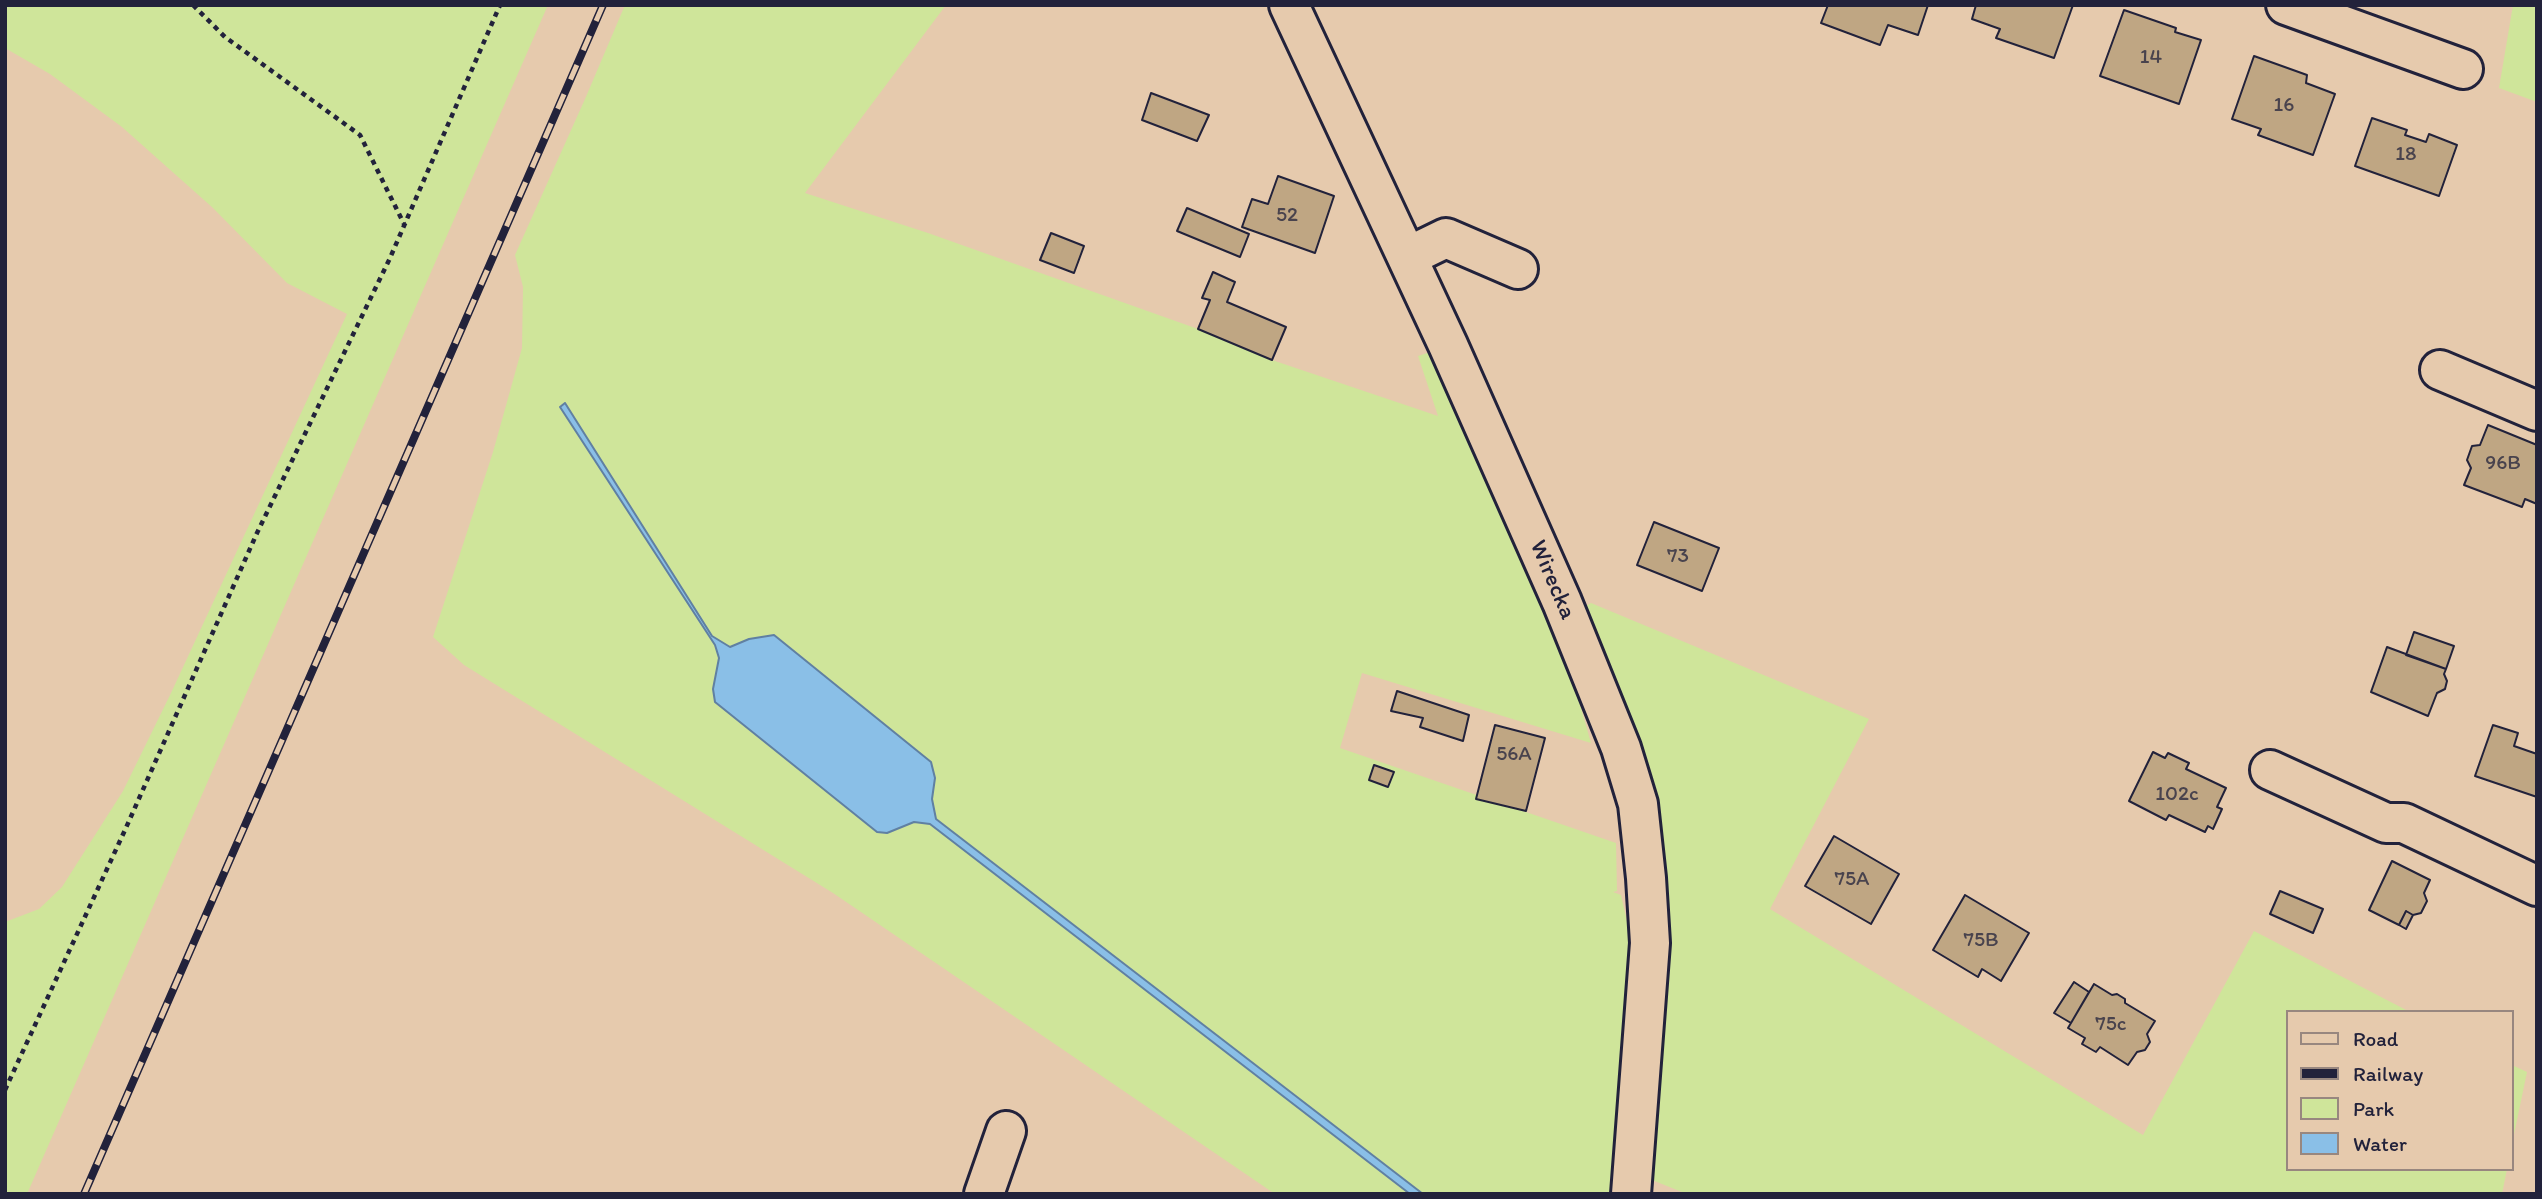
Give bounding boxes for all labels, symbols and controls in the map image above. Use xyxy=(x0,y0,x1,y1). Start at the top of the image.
house number: 14 xyxy=(2140,45,2162,71)
house number: 16 xyxy=(2274,93,2294,119)
house number: 18 xyxy=(2395,142,2417,168)
house number: 52 xyxy=(1276,203,1298,229)
house number: 96B xyxy=(2485,451,2521,477)
street label: Wirecka xyxy=(1522,536,1582,624)
house number: 73 xyxy=(1667,544,1689,570)
house number: 56A xyxy=(1496,742,1532,768)
house number: 102c xyxy=(2155,782,2199,808)
house number: 75A xyxy=(1835,867,1869,893)
house number: 75B xyxy=(1963,928,1999,954)
legend xyxy=(2286,1010,2514,1171)
house number: 75c xyxy=(2095,1012,2127,1038)
text: Road xyxy=(2353,1026,2398,1051)
text: Railway xyxy=(2353,1061,2423,1086)
text: Park xyxy=(2353,1096,2394,1121)
text: Water xyxy=(2353,1131,2407,1156)

